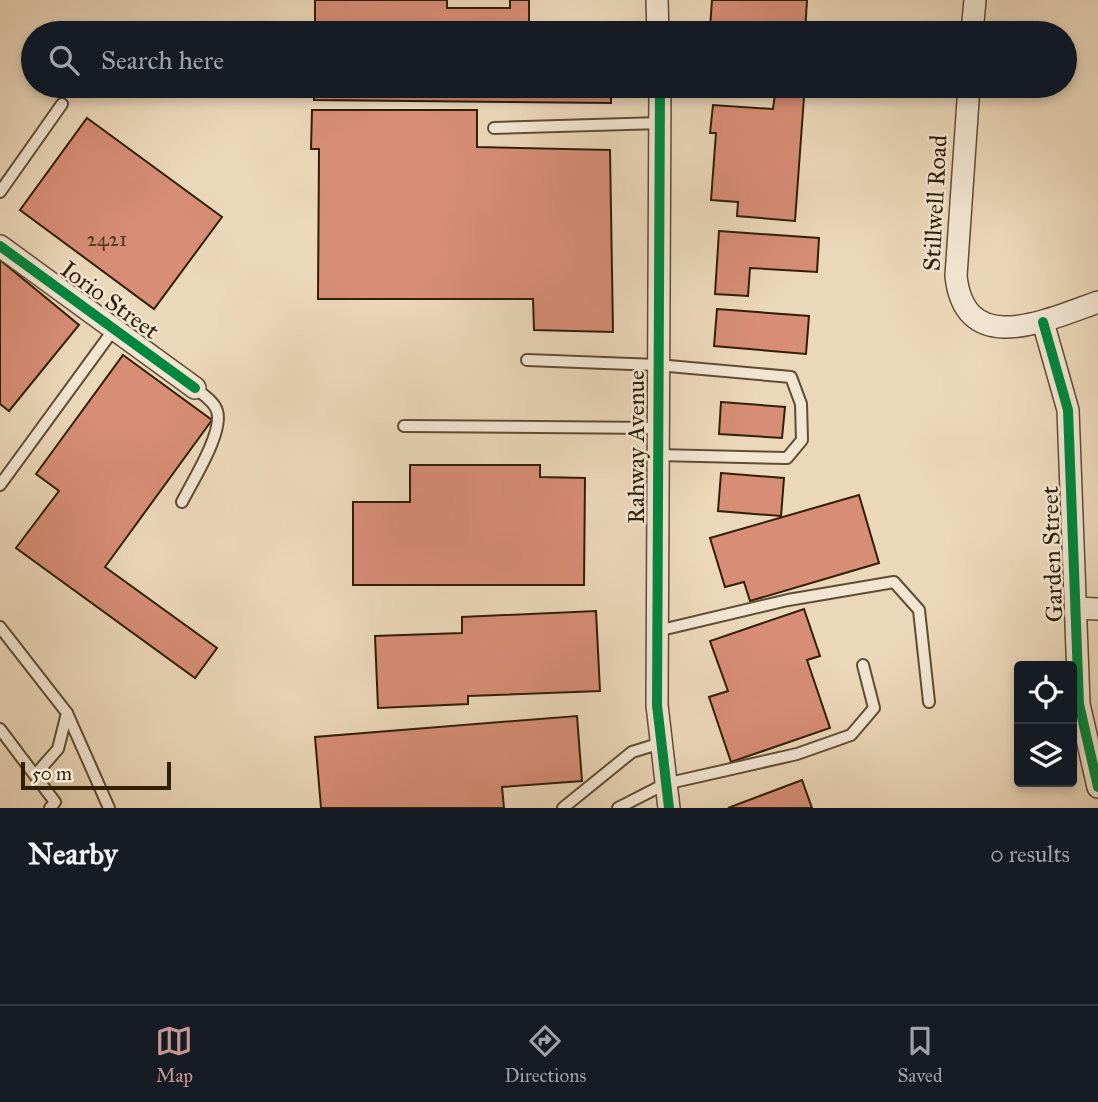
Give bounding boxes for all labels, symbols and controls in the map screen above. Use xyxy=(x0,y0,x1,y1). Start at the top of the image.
search box xyxy=(21,21,1077,98)
icon: search xyxy=(45,41,83,79)
text: Search here xyxy=(101,44,224,76)
street label: Stillwell Road xyxy=(916,134,954,272)
house number: 2421 xyxy=(87,226,127,252)
street label: Iorio Street xyxy=(55,254,166,346)
street label: Rahway Avenue xyxy=(621,370,651,524)
street label: Garden Street xyxy=(1035,485,1069,623)
map controls xyxy=(1014,661,1077,787)
button: locate xyxy=(1014,661,1077,724)
button: layers xyxy=(1014,724,1077,787)
scale bar xyxy=(21,759,172,791)
text: 50 m xyxy=(32,762,72,785)
text: Nearby xyxy=(28,836,118,872)
text: 0 results xyxy=(990,840,1070,868)
tab: Map xyxy=(155,1022,193,1087)
tab: Directions xyxy=(504,1022,586,1087)
tab: Saved xyxy=(897,1022,943,1087)

